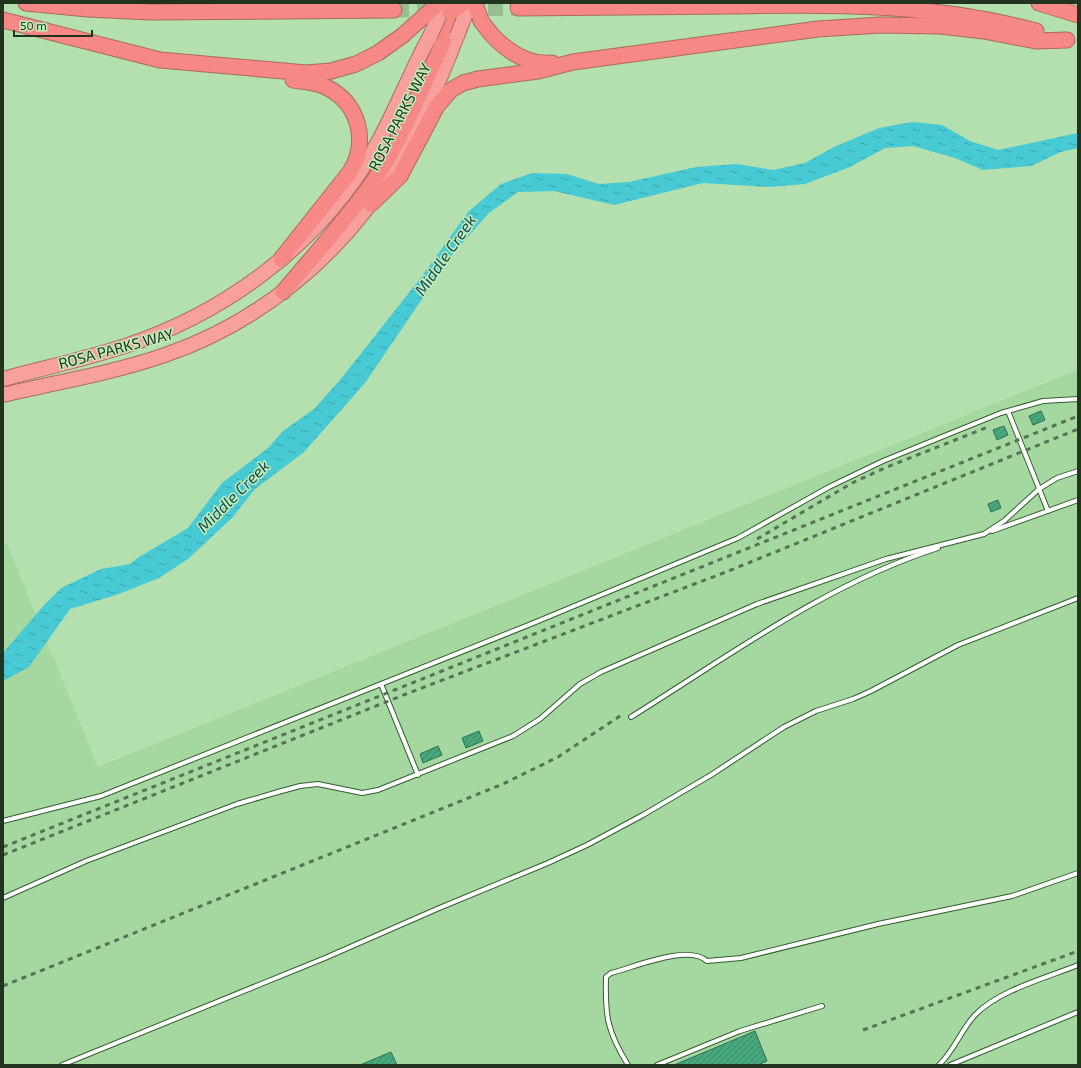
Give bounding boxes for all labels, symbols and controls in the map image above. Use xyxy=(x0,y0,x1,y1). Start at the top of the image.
scale bar xyxy=(14,12,92,38)
text: 50 m xyxy=(20,18,47,32)
street label: ROSA PARKS WAY xyxy=(364,59,434,173)
water label: Middle Creek xyxy=(410,211,479,299)
street label: ROSA PARKS WAY xyxy=(56,324,176,372)
water label: Middle Creek xyxy=(193,456,273,536)

